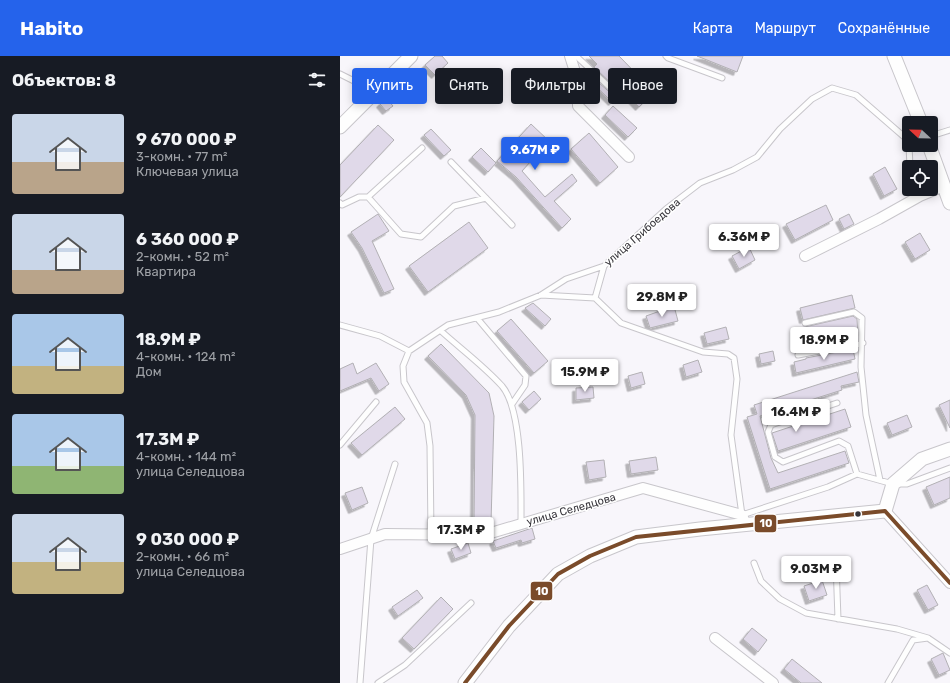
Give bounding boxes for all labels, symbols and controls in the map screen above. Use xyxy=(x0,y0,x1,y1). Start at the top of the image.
text: Habito xyxy=(20,17,83,40)
text: Карта xyxy=(693,20,733,37)
text: Маршрут xyxy=(755,20,816,37)
text: Сохранённые xyxy=(838,20,930,37)
chip: Купить xyxy=(352,68,427,104)
chip: Снять xyxy=(435,68,503,104)
chip: Фильтры xyxy=(511,68,600,104)
chip: Новое xyxy=(608,68,677,104)
icon: filters xyxy=(306,69,328,91)
text: Объектов: 8 xyxy=(12,70,116,90)
north arrow xyxy=(902,116,938,152)
map controls xyxy=(902,116,938,196)
text: 9 670 000 ₽ xyxy=(136,129,237,149)
icon: home xyxy=(44,130,92,178)
pin: 9.67M ₽ xyxy=(498,137,572,171)
text: 9.67M ₽ xyxy=(510,142,560,157)
text: 3-комн. · 77 m² xyxy=(136,149,227,164)
button: locate xyxy=(902,160,938,196)
text: Ключевая улица xyxy=(136,164,239,179)
street label: улица Грибоедова xyxy=(602,196,683,269)
pin: 6.36M ₽ xyxy=(707,224,781,258)
text: 6 360 000 ₽ xyxy=(136,229,239,249)
text: 6.36M ₽ xyxy=(718,229,770,244)
icon: home xyxy=(44,230,92,278)
text: 2-комн. · 52 m² xyxy=(136,249,229,264)
text: Квартира xyxy=(136,264,196,279)
pin: 29.8M ₽ xyxy=(625,284,699,318)
text: 29.8M ₽ xyxy=(636,289,688,304)
pin: 18.9M ₽ xyxy=(787,327,861,361)
text: 18.9M ₽ xyxy=(136,329,201,349)
icon: home xyxy=(44,330,92,378)
text: 18.9M ₽ xyxy=(799,332,849,347)
text: 4-комн. · 124 m² xyxy=(136,349,236,364)
pin: 15.9M ₽ xyxy=(548,359,622,393)
text: Дом xyxy=(136,364,162,379)
text: 15.9M ₽ xyxy=(560,364,610,379)
pin: 16.4M ₽ xyxy=(759,399,833,433)
text: 16.4M ₽ xyxy=(771,404,821,419)
text: 17.3M ₽ xyxy=(136,429,199,449)
icon: home xyxy=(44,430,92,478)
text: 4-комн. · 144 m² xyxy=(136,449,236,464)
text: улица Селедцова xyxy=(136,464,245,479)
street label: улица Селедцова xyxy=(525,491,617,528)
unlabelled marker xyxy=(853,509,863,519)
line badge: 10 xyxy=(754,514,777,533)
pin: 17.3M ₽ xyxy=(424,517,498,551)
text: 10 xyxy=(760,517,772,530)
text: 17.3M ₽ xyxy=(437,522,485,537)
text: 9 030 000 ₽ xyxy=(136,529,239,549)
icon: home xyxy=(44,530,92,578)
text: 2-комн. · 66 m² xyxy=(136,549,229,564)
pin: 9.03M ₽ xyxy=(779,556,853,590)
text: 9.03M ₽ xyxy=(790,561,842,576)
text: улица Селедцова xyxy=(136,564,245,579)
line badge: 10 xyxy=(530,581,553,601)
text: 10 xyxy=(536,585,548,598)

